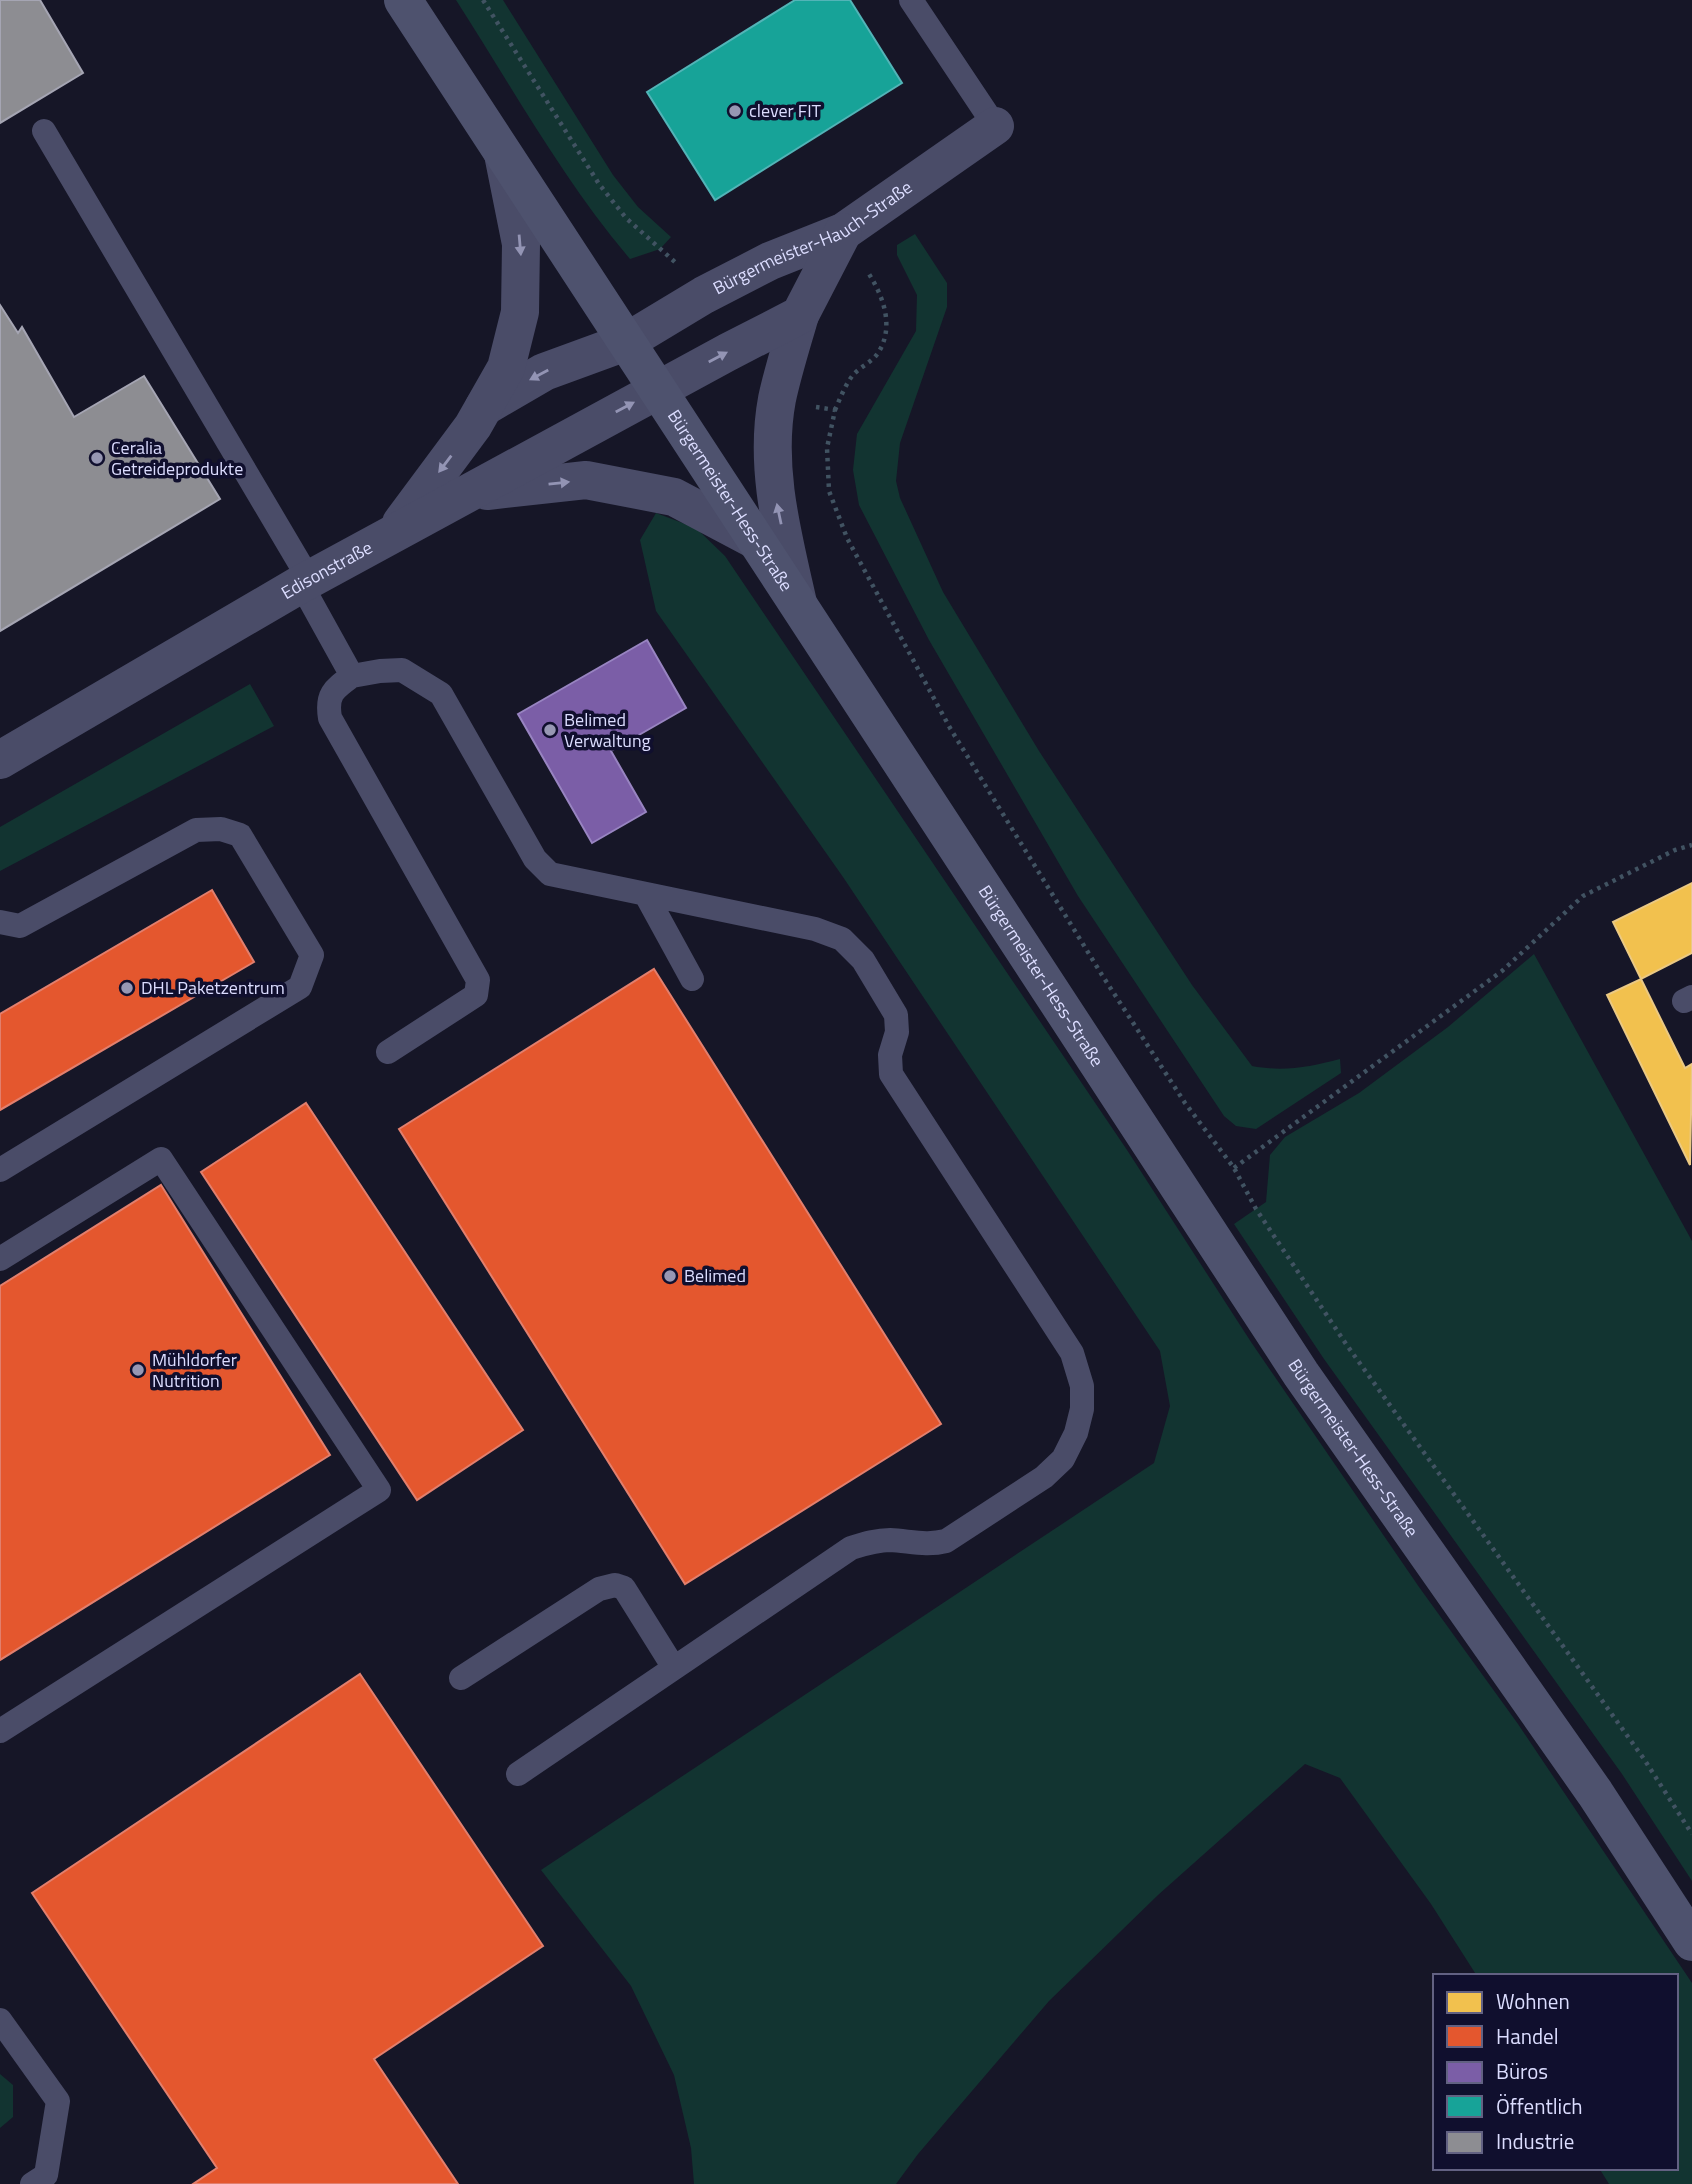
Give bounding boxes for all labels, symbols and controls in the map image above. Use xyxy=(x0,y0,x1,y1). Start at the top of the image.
place label: clever FIT xyxy=(749,97,822,124)
marker: clever FIT xyxy=(727,103,743,119)
street label: Bürgermeister-Hauch-Straße xyxy=(708,174,918,301)
one-way arrow xyxy=(515,235,526,257)
one-way arrow xyxy=(708,351,728,363)
one-way arrow xyxy=(529,369,549,381)
one-way arrow xyxy=(615,401,635,413)
street label: Bürgermeister-Hess-Straße xyxy=(661,404,800,597)
place label: Ceralia Getreideprodukte xyxy=(111,434,243,482)
marker: Ceralia Getreideprodukte xyxy=(89,450,105,466)
one-way arrow xyxy=(438,454,452,473)
one-way arrow xyxy=(549,477,571,488)
one-way arrow xyxy=(773,503,784,525)
street label: Edisonstraße xyxy=(276,534,377,606)
place label: Belimed Verwaltung xyxy=(564,706,651,754)
marker: Belimed Verwaltung xyxy=(542,722,558,738)
street label: Bürgermeister-Hess-Straße xyxy=(972,879,1111,1072)
place label: DHL Paketzentrum xyxy=(141,974,285,1001)
marker: DHL Paketzentrum xyxy=(119,980,135,996)
place label: Belimed xyxy=(684,1262,746,1289)
marker: Belimed xyxy=(662,1268,678,1284)
place label: Mühldorfer Nutrition xyxy=(152,1346,237,1394)
street label: Bürgermeister-Hess-Straße xyxy=(1282,1353,1425,1543)
marker: Mühldorfer Nutrition xyxy=(130,1362,146,1378)
legend xyxy=(1433,1974,1678,2170)
text: Wohnen xyxy=(1496,1985,1570,2017)
text: Handel xyxy=(1496,2020,1559,2052)
text: Büros xyxy=(1496,2055,1548,2087)
text: Öffentlich xyxy=(1496,2090,1583,2122)
text: Industrie xyxy=(1496,2125,1574,2157)

